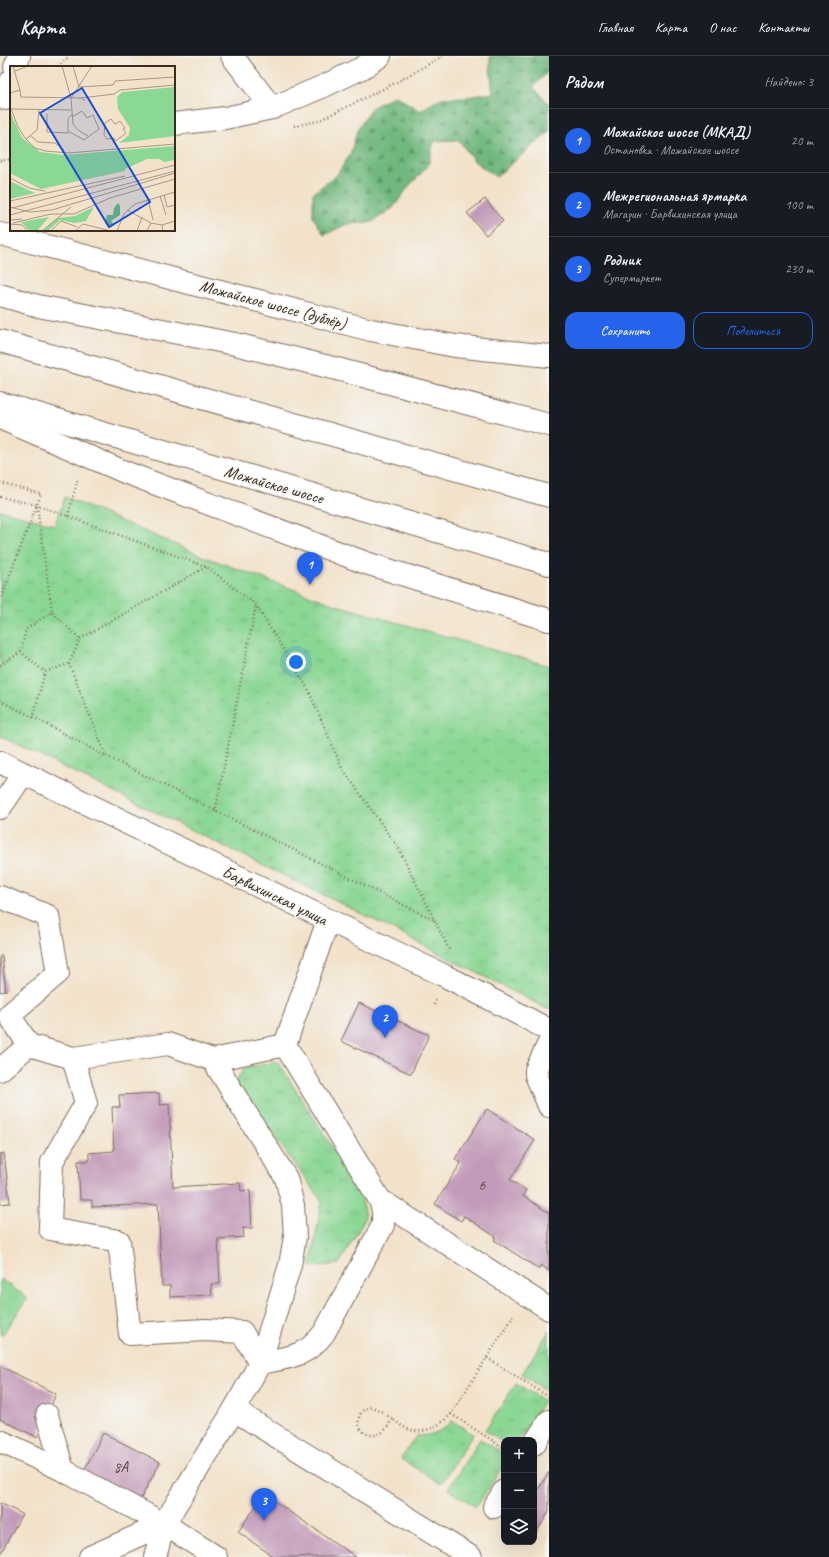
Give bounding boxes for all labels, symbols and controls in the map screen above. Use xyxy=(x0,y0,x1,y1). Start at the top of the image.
text: Карта xyxy=(20,16,65,40)
text: Главная xyxy=(598,19,633,36)
text: Карта xyxy=(655,19,687,36)
text: О нас xyxy=(709,19,736,36)
text: Контакты xyxy=(758,19,809,36)
inset map xyxy=(10,66,175,231)
text: Рядом xyxy=(565,72,603,93)
text: Найдено: 3 xyxy=(765,74,813,90)
text: Можайское шоссе (МКАД) xyxy=(603,123,750,142)
text: 1 xyxy=(575,133,581,149)
text: 20 m xyxy=(791,133,813,149)
text: Остановка · Можайское шоссе xyxy=(603,142,738,158)
text: Межрегиональная ярмарка xyxy=(603,187,746,206)
text: 2 xyxy=(575,197,581,213)
text: 100 m xyxy=(785,197,813,213)
text: Магазин · Барвихинская улица xyxy=(603,206,737,222)
text: Родник xyxy=(603,251,641,270)
text: 3 xyxy=(575,261,581,277)
text: 230 m xyxy=(785,261,813,277)
text: Супермаркет xyxy=(603,270,661,286)
street label: Можайское шоссе (дублёр) xyxy=(197,275,350,335)
button: Сохранить xyxy=(565,312,685,349)
button: Поделиться xyxy=(693,312,813,349)
street label: Можайское шоссе xyxy=(222,460,327,509)
pin: 1 xyxy=(297,552,323,585)
your location xyxy=(286,652,306,672)
street label: Барвихинская улица xyxy=(219,861,332,930)
pin: 2 xyxy=(372,1005,398,1038)
house number: 6 xyxy=(479,1176,487,1195)
map controls xyxy=(501,1437,537,1545)
button: + xyxy=(501,1437,537,1473)
house number: 8А xyxy=(114,1458,130,1477)
button: − xyxy=(501,1473,537,1509)
pin: 3 xyxy=(251,1488,277,1521)
button: layers xyxy=(501,1509,537,1545)

